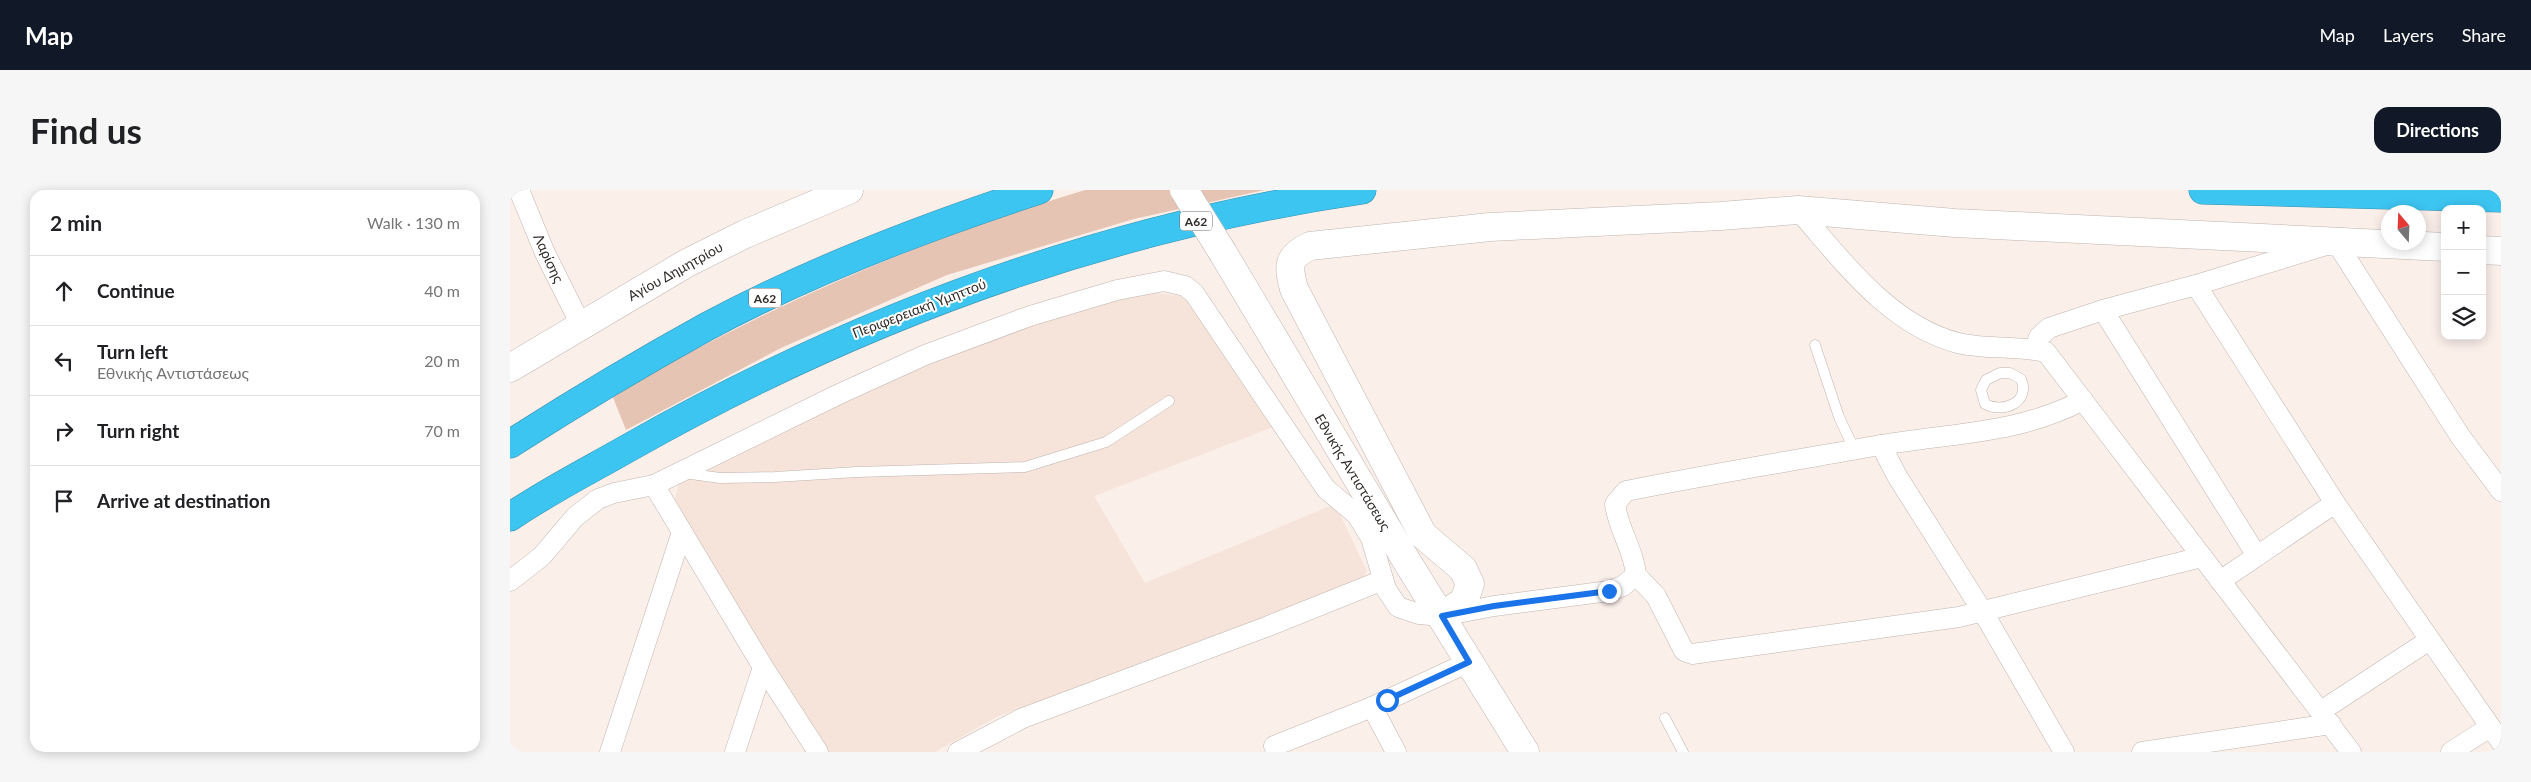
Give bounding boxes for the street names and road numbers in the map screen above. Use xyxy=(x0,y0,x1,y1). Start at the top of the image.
road number: Α62 xyxy=(1180,212,1212,230)
street label: Λαρίσης xyxy=(530,231,568,286)
street label: Αγίου Δημητρίου xyxy=(624,238,726,304)
street label: Περιφερειακή Υμηττού xyxy=(850,275,988,341)
road number: Α62 xyxy=(749,289,781,308)
street label: Εθνικής Αντιστάσεως xyxy=(1311,411,1395,534)

